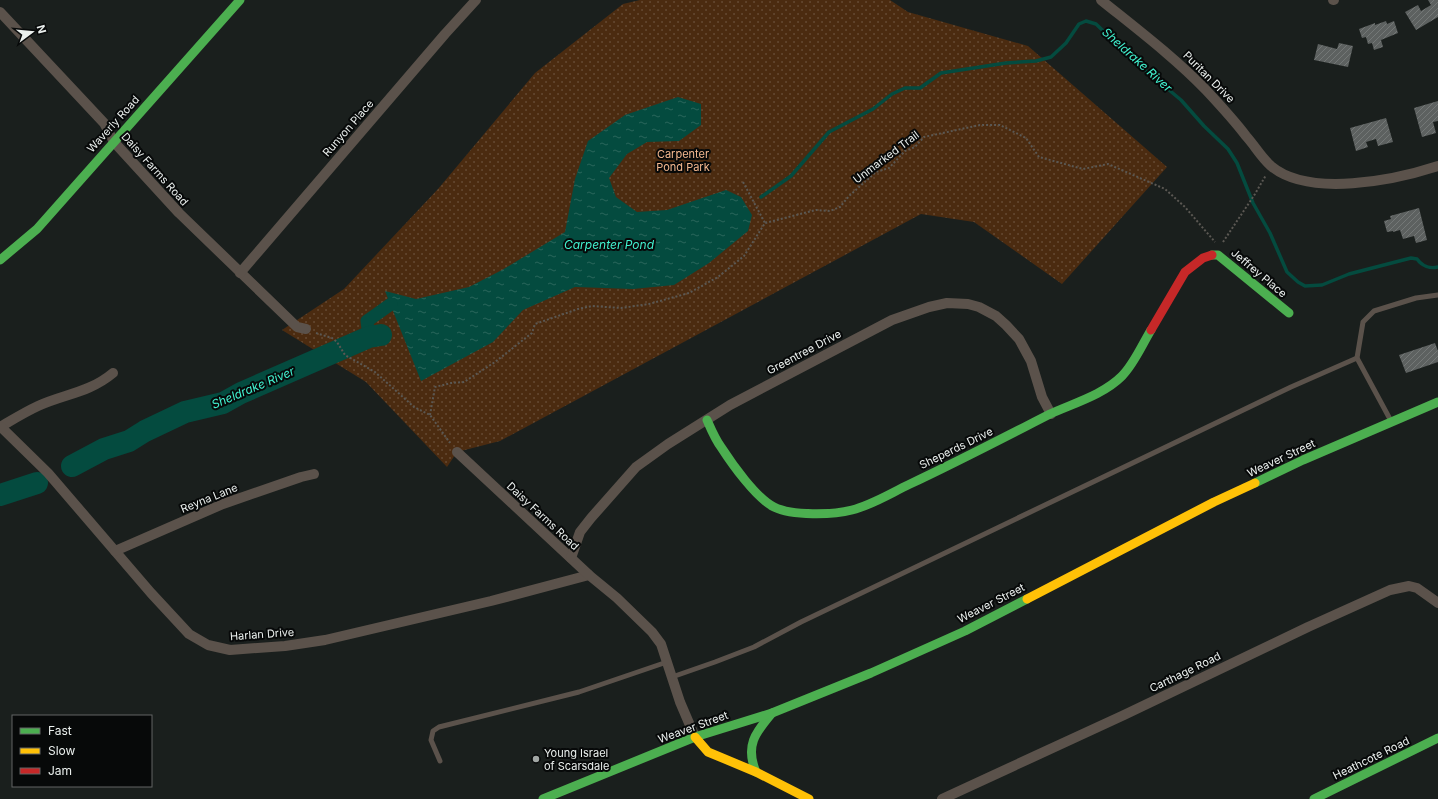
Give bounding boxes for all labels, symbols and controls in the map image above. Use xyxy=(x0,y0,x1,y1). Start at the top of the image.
north arrow xyxy=(12,12,52,52)
text: N xyxy=(34,23,49,35)
water label: Sheldrake River xyxy=(1099,24,1176,95)
street label: Puritan Drive xyxy=(1180,48,1238,106)
street label: Waverly Road xyxy=(84,93,142,155)
street label: Runyon Place xyxy=(320,97,376,159)
street label: Unmarked Trail xyxy=(850,128,922,186)
street label: Daisy Farms Road xyxy=(118,130,192,208)
park label: Carpenter Pond Park xyxy=(656,147,710,174)
water label: Carpenter Pond xyxy=(564,237,655,252)
street label: Jeffrey Place xyxy=(1228,246,1290,300)
street label: Greentree Drive xyxy=(764,327,844,377)
water label: Sheldrake River xyxy=(209,363,297,412)
street label: Sheperds Drive xyxy=(917,424,995,472)
street label: Weaver Street xyxy=(1245,436,1318,480)
street label: Daisy Farms Road xyxy=(504,479,582,553)
street label: Reyna Lane xyxy=(178,480,240,516)
street label: Weaver Street xyxy=(955,580,1027,626)
street label: Harlan Drive xyxy=(229,625,295,643)
street label: Carthage Road xyxy=(1147,649,1223,695)
street label: Weaver Street xyxy=(656,708,730,746)
legend xyxy=(12,715,152,787)
text: Fast xyxy=(48,723,72,738)
street label: Heathcote Road xyxy=(1330,733,1412,783)
text: Slow xyxy=(48,743,76,758)
place label: Young Israel of Scarsdale xyxy=(544,746,609,773)
marker: Young Israel of Scarsdale xyxy=(531,754,541,764)
text: Jam xyxy=(48,763,72,778)

